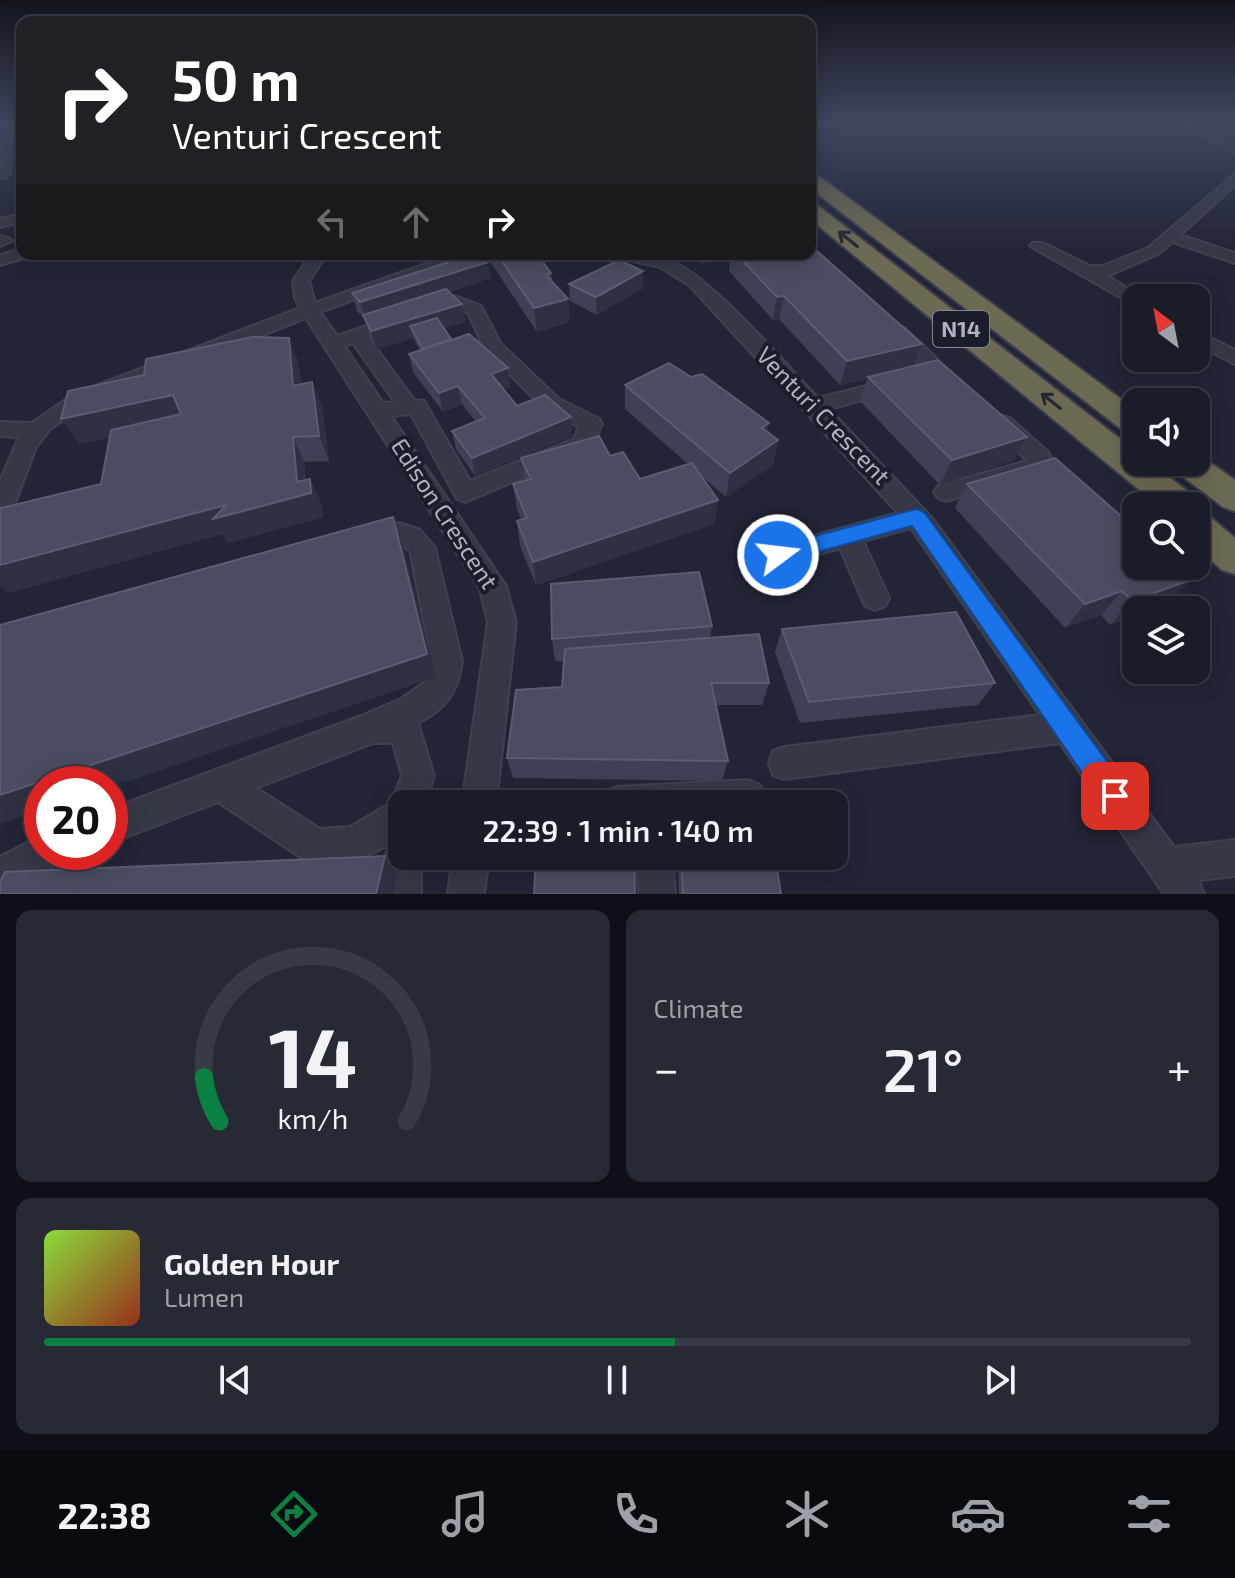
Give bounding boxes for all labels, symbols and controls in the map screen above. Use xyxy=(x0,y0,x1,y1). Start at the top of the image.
text: 50 m xyxy=(172,45,300,112)
icon: right xyxy=(40,48,144,152)
text: Venturi Crescent xyxy=(172,113,442,156)
icon: left xyxy=(310,200,354,244)
icon: ahead xyxy=(394,200,438,244)
icon: right xyxy=(478,200,522,244)
one-way arrow xyxy=(838,230,859,248)
north arrow xyxy=(1122,284,1210,372)
map controls xyxy=(1122,284,1210,684)
road number: N14 xyxy=(933,311,989,347)
street label: Venturi Crescent xyxy=(751,340,897,490)
button: sound xyxy=(1122,388,1210,476)
one-way arrow xyxy=(1041,392,1062,410)
street label: Edison Crescent xyxy=(386,432,505,594)
button: search xyxy=(1122,492,1210,580)
position arrow xyxy=(736,513,820,597)
button: layers xyxy=(1122,596,1210,684)
pin xyxy=(1081,762,1149,830)
speed limit sign: 20 xyxy=(24,766,128,870)
icon: arrive xyxy=(1093,774,1137,818)
text: 22:39 · 1 min · 140 m xyxy=(482,812,754,848)
text: Climate xyxy=(654,992,743,1023)
text: 14 xyxy=(268,1005,357,1105)
text: 21° xyxy=(883,1032,963,1104)
text: − xyxy=(654,1041,679,1094)
text: + xyxy=(1167,1041,1191,1094)
text: km/h xyxy=(277,1100,348,1135)
text: Golden Hour xyxy=(164,1245,339,1281)
text: Lumen xyxy=(164,1281,244,1312)
icon: previous xyxy=(213,1358,257,1402)
icon: pause xyxy=(595,1358,639,1402)
icon: next xyxy=(978,1358,1022,1402)
icon: directions xyxy=(266,1486,322,1542)
icon: music xyxy=(437,1486,493,1542)
icon: phone xyxy=(608,1486,664,1542)
icon: climate xyxy=(779,1486,835,1542)
icon: car xyxy=(950,1486,1006,1542)
icon: filters xyxy=(1121,1486,1177,1542)
text: 22:38 xyxy=(58,1493,151,1536)

